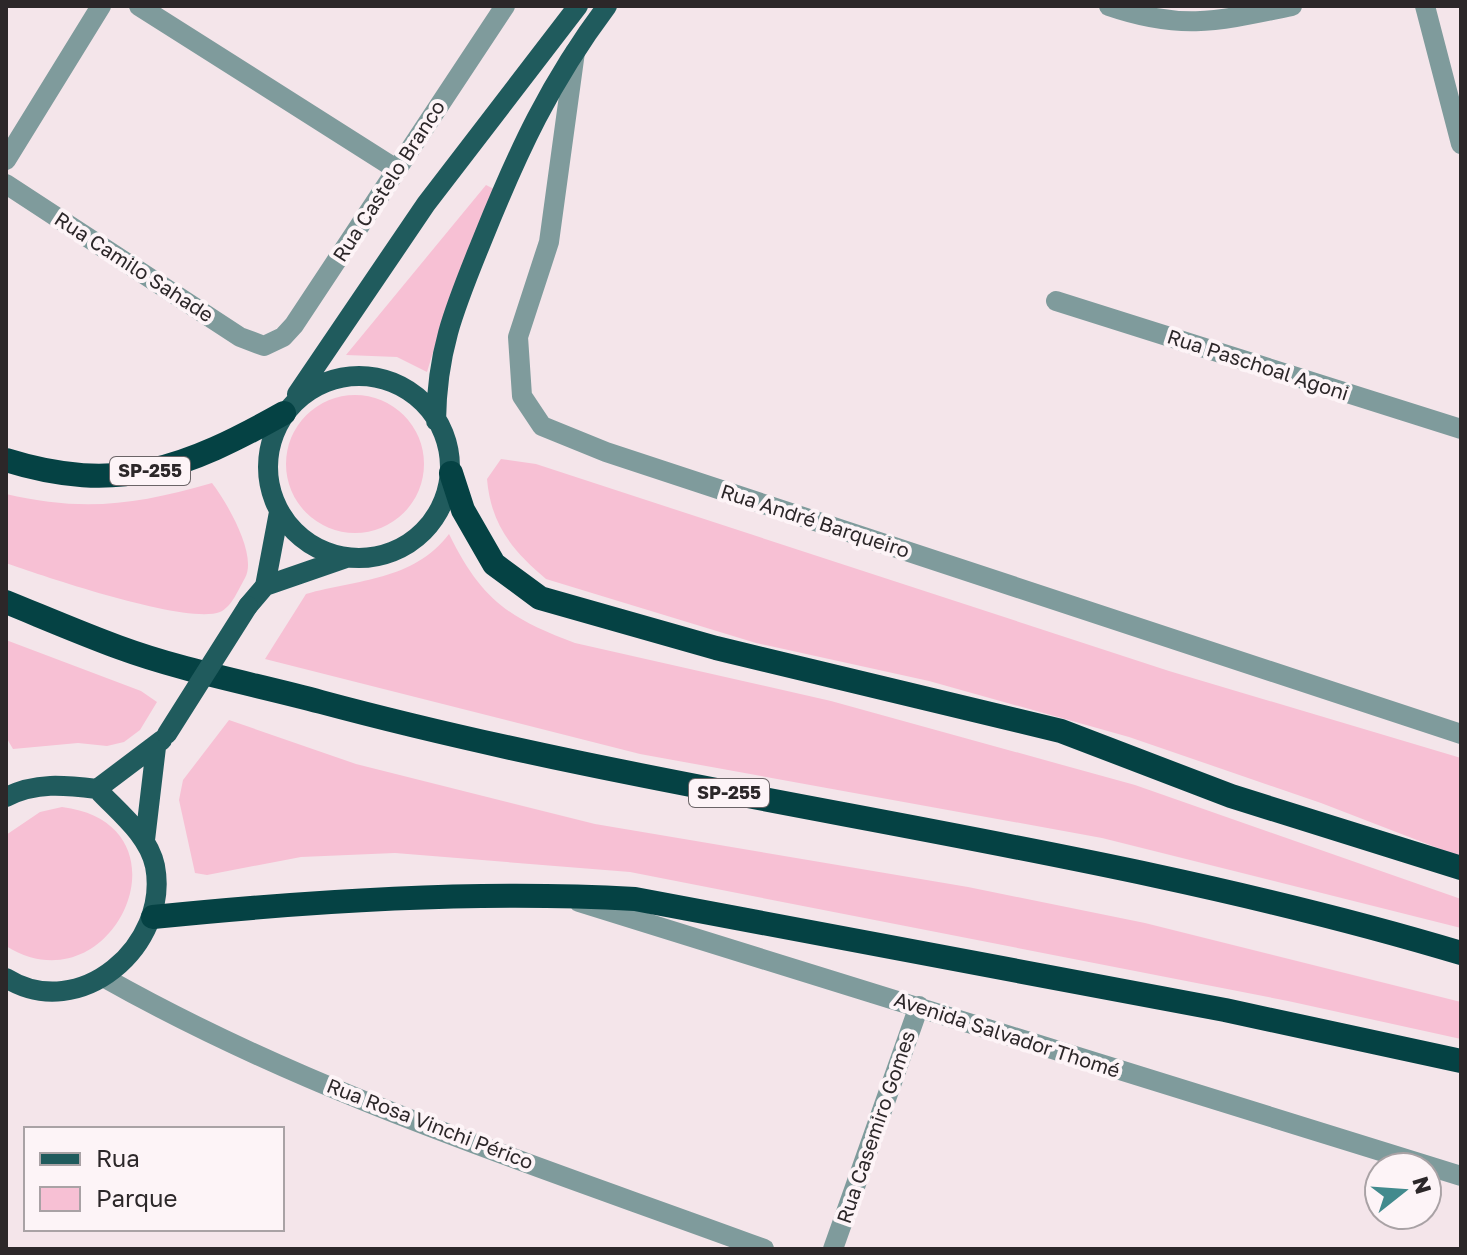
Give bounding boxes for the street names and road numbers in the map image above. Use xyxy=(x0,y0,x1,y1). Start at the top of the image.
street label: Rua Castelo Branco xyxy=(327,95,449,266)
street label: Rua Camilo Sahade xyxy=(51,206,218,326)
street label: Rua Paschoal Agoni xyxy=(1165,323,1352,405)
road number: SP-255 xyxy=(110,457,190,485)
street label: Rua André Barqueiro xyxy=(718,478,913,562)
road number: SP-255 xyxy=(689,779,769,807)
street label: Avenida Salvador Thomé xyxy=(891,986,1123,1082)
street label: Rua Casemiro Gomes xyxy=(831,1027,919,1226)
street label: Rua Rosa Vinchi Périco xyxy=(324,1073,537,1174)

